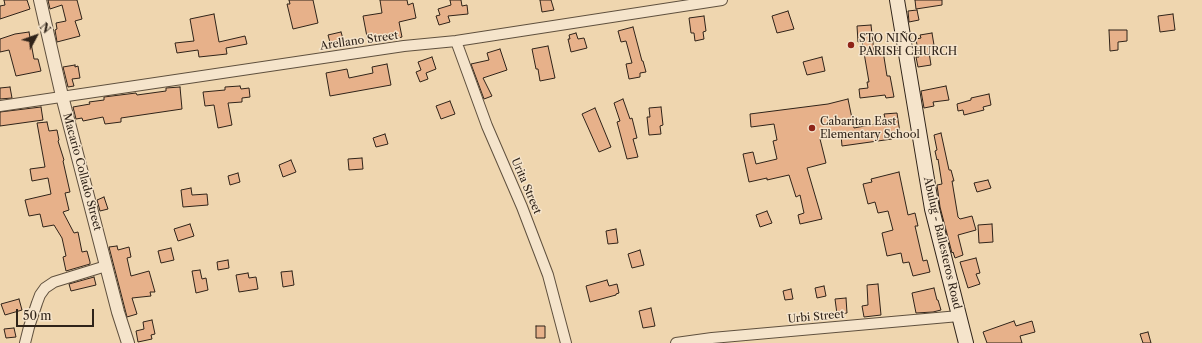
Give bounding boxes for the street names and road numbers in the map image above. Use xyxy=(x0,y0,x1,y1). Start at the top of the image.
street label: Arellano Street xyxy=(319,29,399,53)
street label: Macario Collado Street xyxy=(60,112,104,232)
street label: Urita Street xyxy=(508,156,544,216)
street label: Abulug - Ballesteros Road xyxy=(920,176,964,310)
street label: Urbi Street xyxy=(787,308,845,326)

